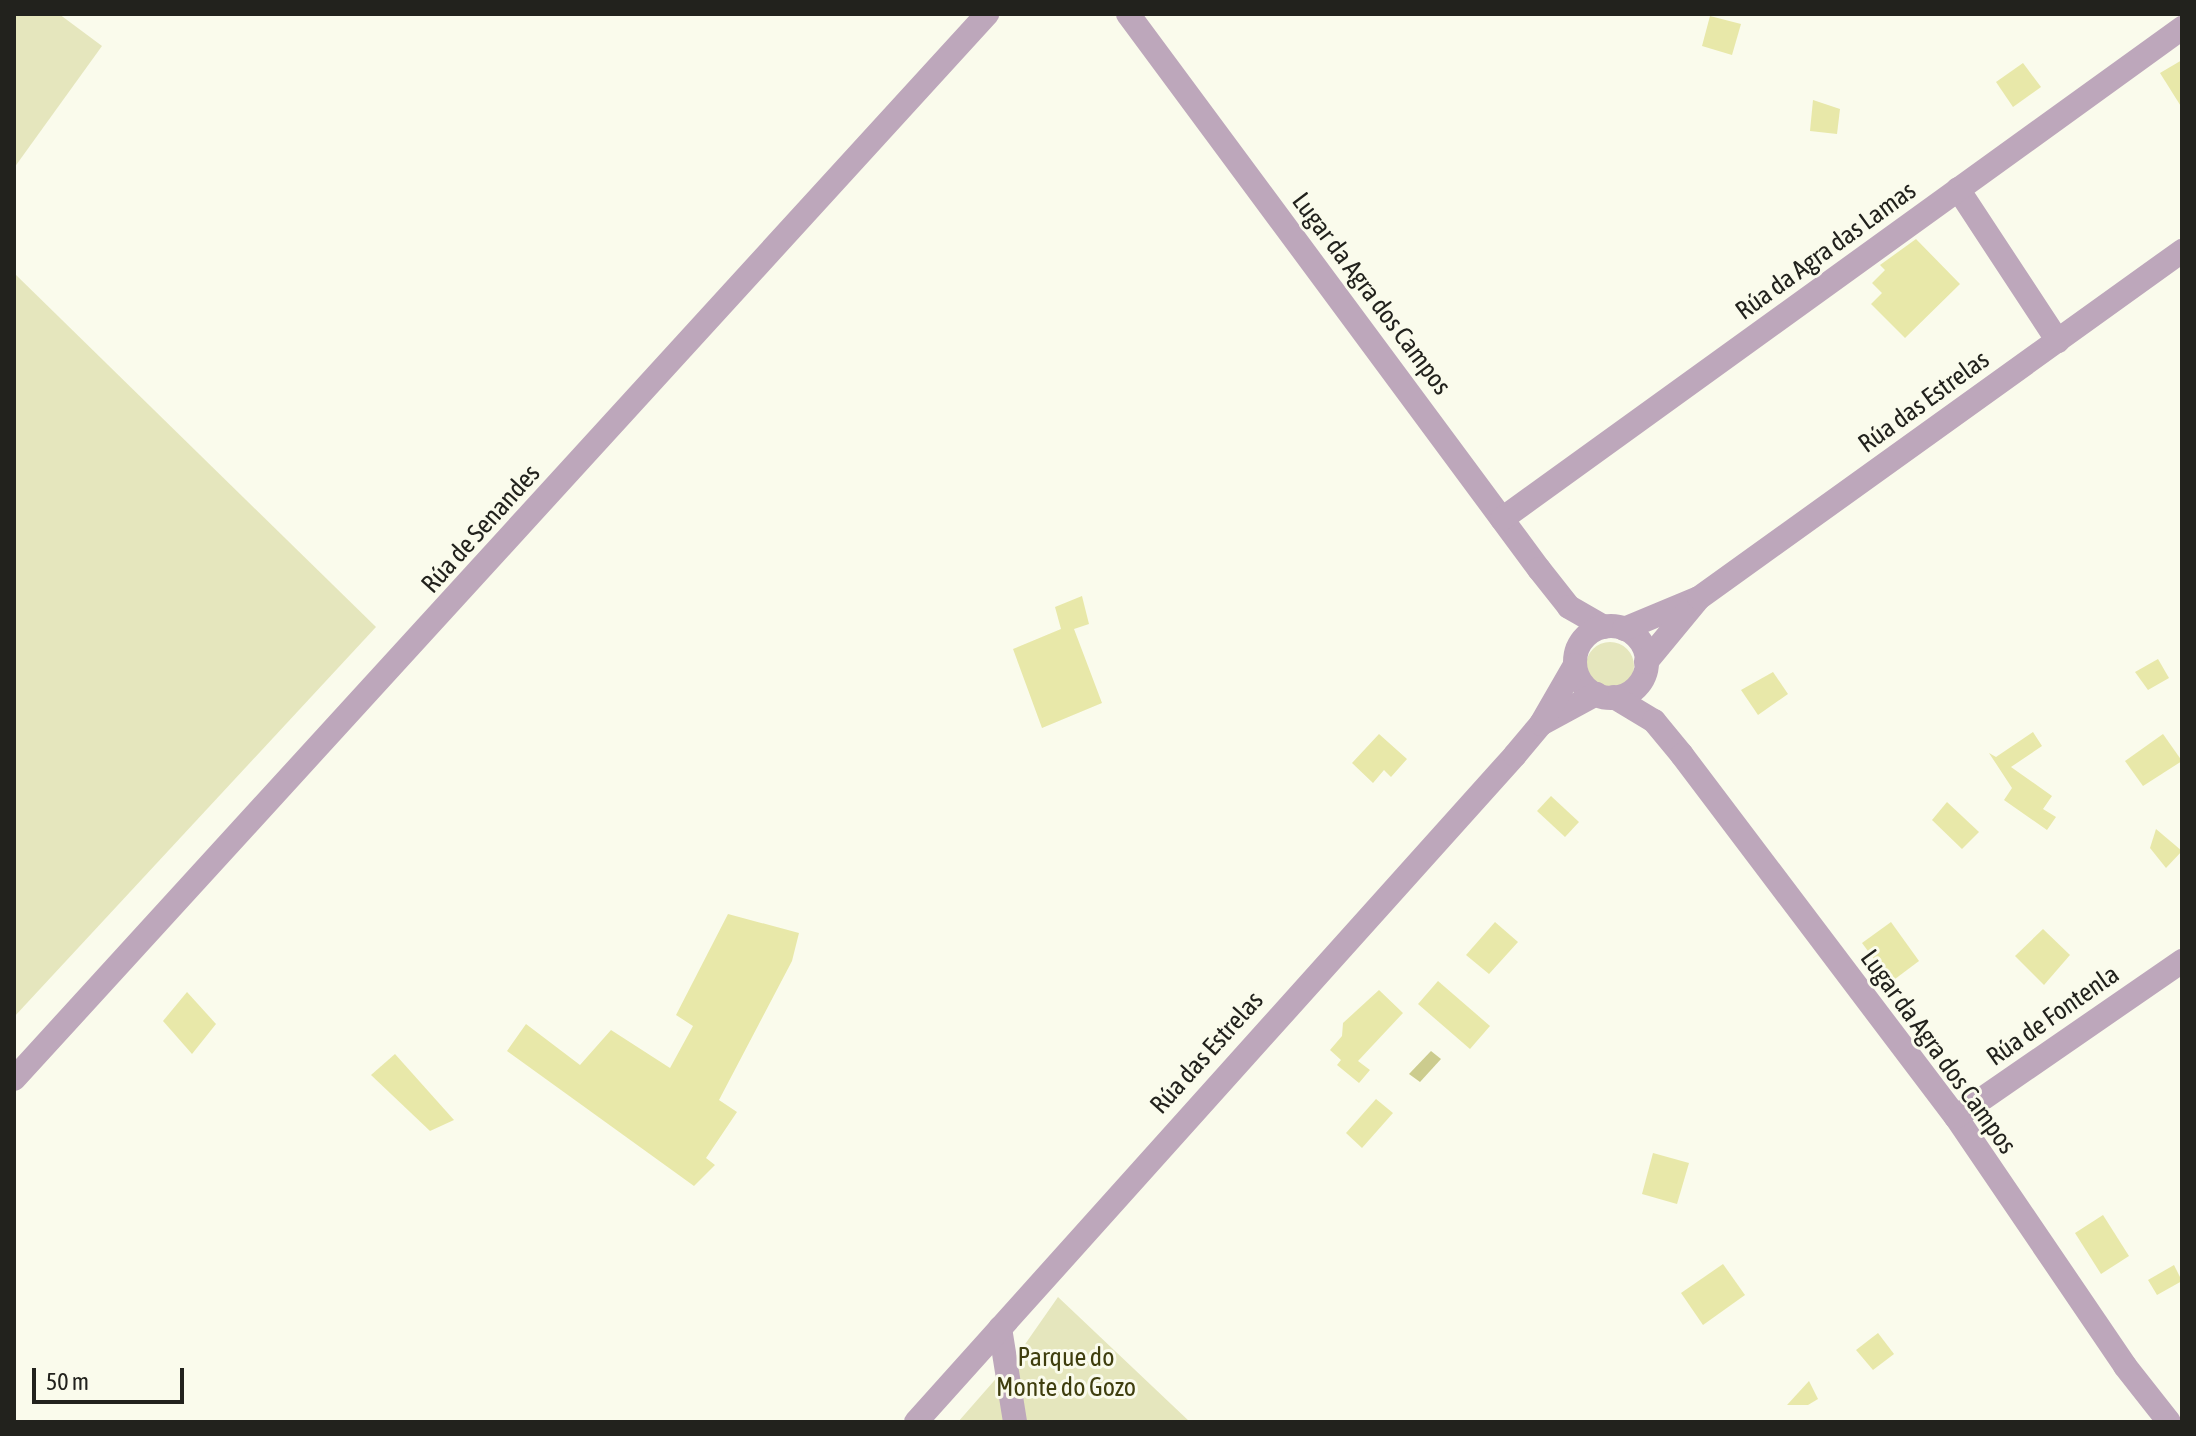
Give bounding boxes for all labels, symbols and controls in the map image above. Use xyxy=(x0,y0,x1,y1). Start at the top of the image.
street label: Rúa da Agra das Lamas xyxy=(1730,175,1922,327)
street label: Lugar da Agra dos Campos xyxy=(1285,187,1457,401)
street label: Rúa das Estrelas xyxy=(1853,344,1995,460)
street label: Rúa de Senandes xyxy=(415,458,547,600)
street label: Lugar da Agra dos Campos xyxy=(1853,944,2023,1160)
street label: Rúa de Fontenla xyxy=(1981,959,2125,1073)
street label: Rúa das Estrelas xyxy=(1144,985,1270,1121)
park label: Parque do Monte do Gozo xyxy=(996,1342,1136,1404)
scale bar xyxy=(36,1352,188,1402)
text: 50 m xyxy=(46,1368,89,1395)

